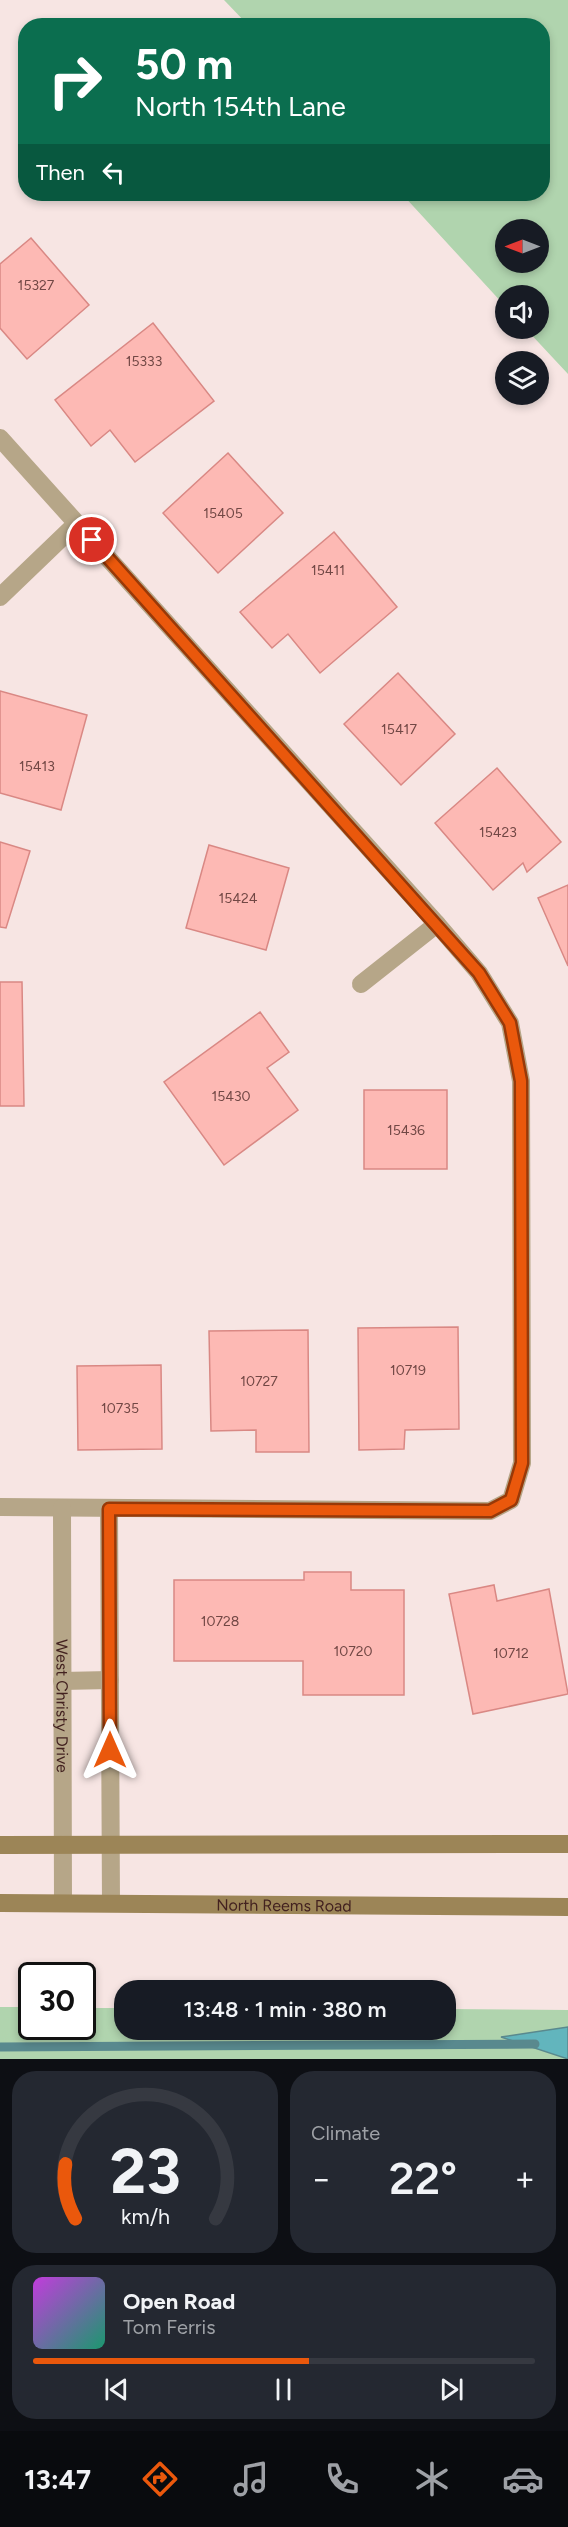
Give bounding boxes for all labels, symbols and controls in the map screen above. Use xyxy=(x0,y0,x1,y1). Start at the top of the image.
text: 50 m xyxy=(135,39,233,90)
icon: right xyxy=(36,42,114,120)
text: North 154th Lane xyxy=(135,90,346,123)
icon: left xyxy=(97,156,130,189)
text: Then xyxy=(36,159,85,186)
north arrow xyxy=(495,219,549,273)
map controls xyxy=(495,219,549,405)
house number: 15327 xyxy=(18,277,55,294)
button: sound xyxy=(495,285,549,339)
button: layers xyxy=(495,351,549,405)
house number: 15333 xyxy=(126,353,162,370)
house number: 15405 xyxy=(203,505,243,522)
pin xyxy=(66,514,117,565)
icon: arrive xyxy=(75,523,108,556)
house number: 15411 xyxy=(311,562,345,579)
house number: 15417 xyxy=(381,721,417,738)
house number: 15413 xyxy=(19,758,55,775)
house number: 15423 xyxy=(479,824,517,841)
house number: 15424 xyxy=(218,890,258,907)
house number: 15430 xyxy=(211,1088,251,1105)
house number: 15436 xyxy=(387,1122,425,1139)
house number: 10719 xyxy=(390,1362,426,1379)
house number: 10727 xyxy=(240,1373,278,1390)
house number: 10735 xyxy=(101,1400,139,1417)
house number: 10728 xyxy=(201,1613,239,1630)
street label: West Christy Drive xyxy=(53,1639,72,1773)
house number: 10720 xyxy=(333,1643,373,1660)
house number: 10712 xyxy=(493,1645,529,1662)
position arrow xyxy=(78,1718,142,1782)
street label: North Reems Road xyxy=(216,1895,352,1915)
speed limit sign: 30 xyxy=(18,1962,96,2040)
text: 13:48 · 1 min · 380 m xyxy=(184,1996,386,2023)
text: Climate xyxy=(311,2121,380,2145)
text: 23 xyxy=(110,2134,180,2209)
text: 22° xyxy=(389,2151,457,2205)
text: − xyxy=(311,2159,332,2198)
text: + xyxy=(514,2159,535,2198)
text: km/h xyxy=(121,2204,169,2229)
text: Open Road xyxy=(123,2288,235,2315)
text: Tom Ferris xyxy=(123,2315,216,2339)
icon: previous xyxy=(100,2373,133,2406)
icon: pause xyxy=(267,2373,300,2406)
icon: next xyxy=(435,2373,468,2406)
icon: directions xyxy=(139,2458,181,2500)
icon: music xyxy=(230,2458,272,2500)
icon: phone xyxy=(321,2458,363,2500)
icon: climate xyxy=(411,2458,453,2500)
icon: car xyxy=(502,2458,544,2500)
text: 13:47 xyxy=(24,2463,91,2496)

